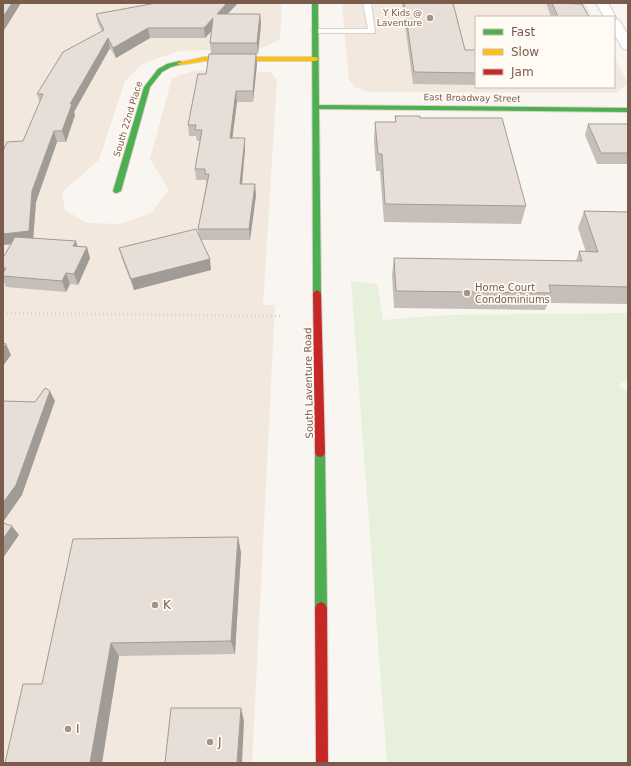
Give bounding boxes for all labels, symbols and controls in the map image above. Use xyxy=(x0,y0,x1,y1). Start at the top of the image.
place label: Y Kids @ Laventure xyxy=(377,8,422,28)
marker: Y Kids @ Laventure xyxy=(425,13,435,23)
legend xyxy=(475,16,615,88)
text: Fast xyxy=(511,25,535,39)
text: Slow xyxy=(511,45,539,59)
text: Jam xyxy=(510,65,534,79)
street label: South 22nd Place xyxy=(112,79,144,158)
street label: East Broadway Street xyxy=(423,92,521,104)
place label: Home Court Condominiums xyxy=(475,282,550,305)
marker: Home Court Condominiums xyxy=(462,288,472,298)
street label: South Laventure Road xyxy=(302,327,315,439)
place label: K xyxy=(163,598,172,612)
marker: K xyxy=(150,600,160,610)
place label: I xyxy=(76,722,80,736)
marker: I xyxy=(63,724,73,734)
place label: J xyxy=(217,735,222,749)
marker: J xyxy=(205,737,215,747)

